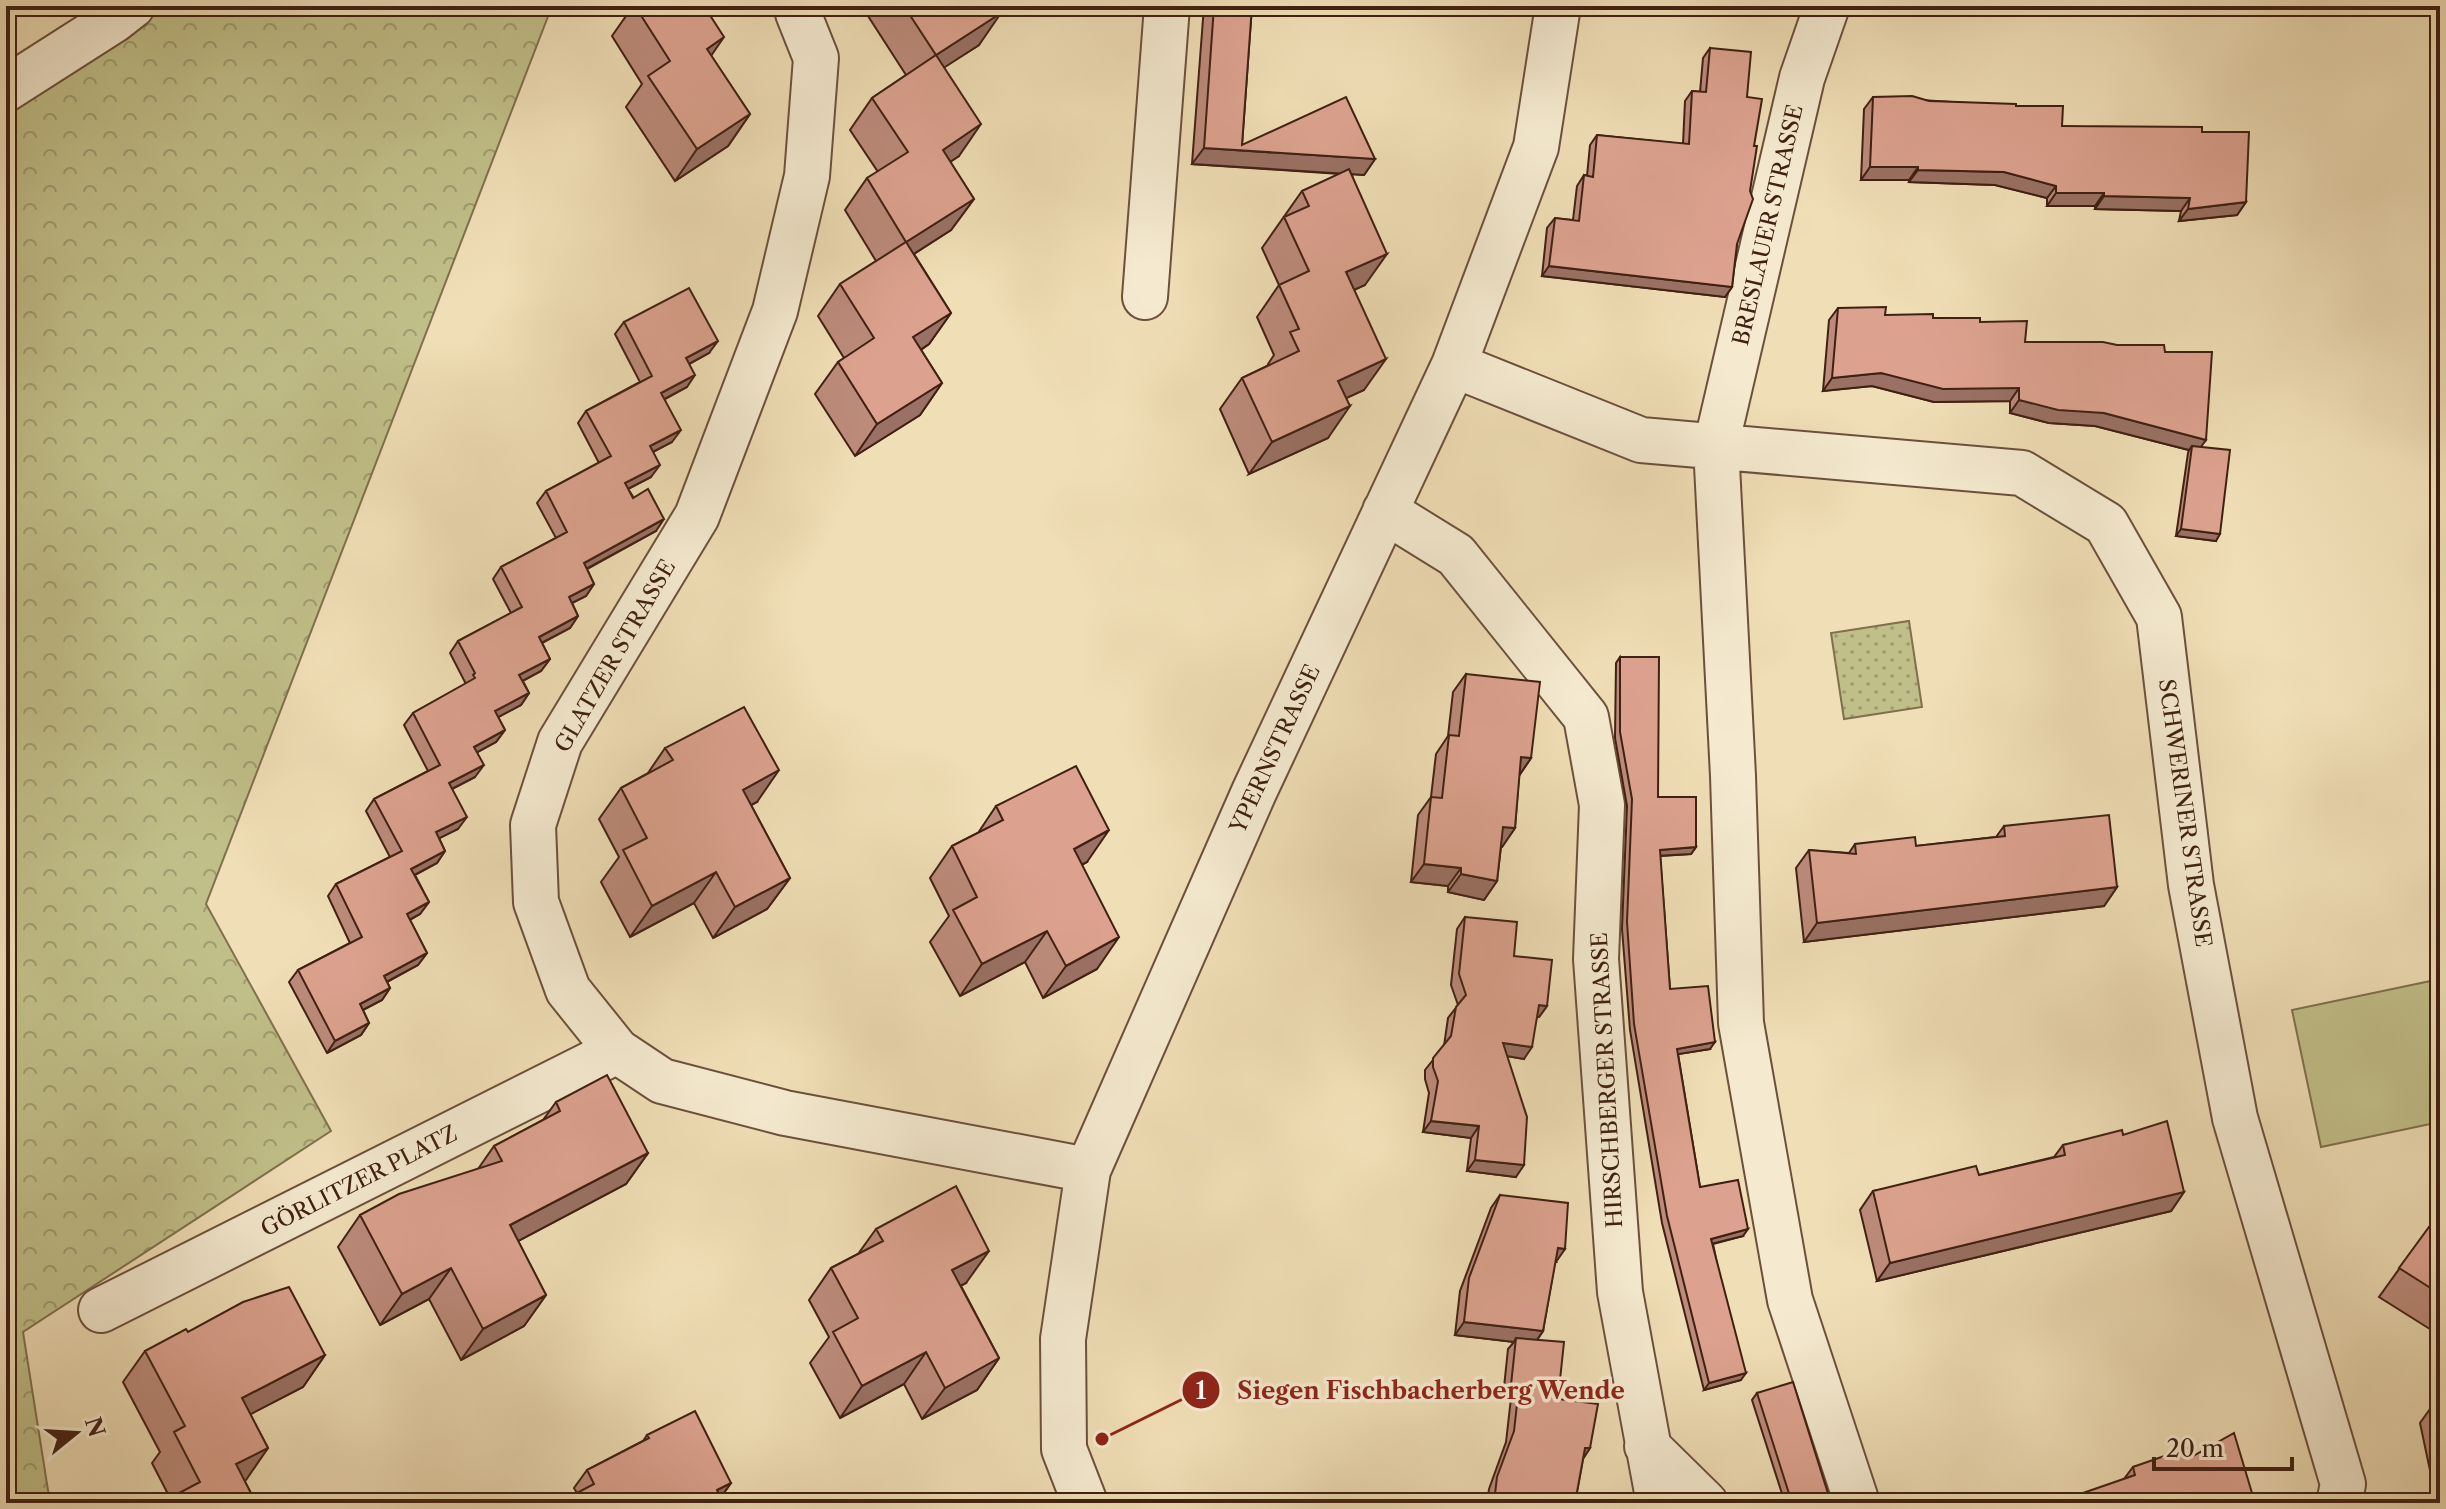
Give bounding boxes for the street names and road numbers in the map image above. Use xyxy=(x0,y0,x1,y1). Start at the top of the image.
street label: BRESLAUER STRASSE xyxy=(1727,102,1809,348)
street label: GLATZER STRASSE xyxy=(549,555,681,757)
street label: YPERNSTRASSE xyxy=(1224,660,1326,839)
street label: SCHWERINER STRASSE xyxy=(2153,677,2217,949)
street label: HIRSCHBERGER STRASSE xyxy=(1586,932,1628,1228)
street label: GÖRLITZER PLATZ xyxy=(256,1120,462,1242)

